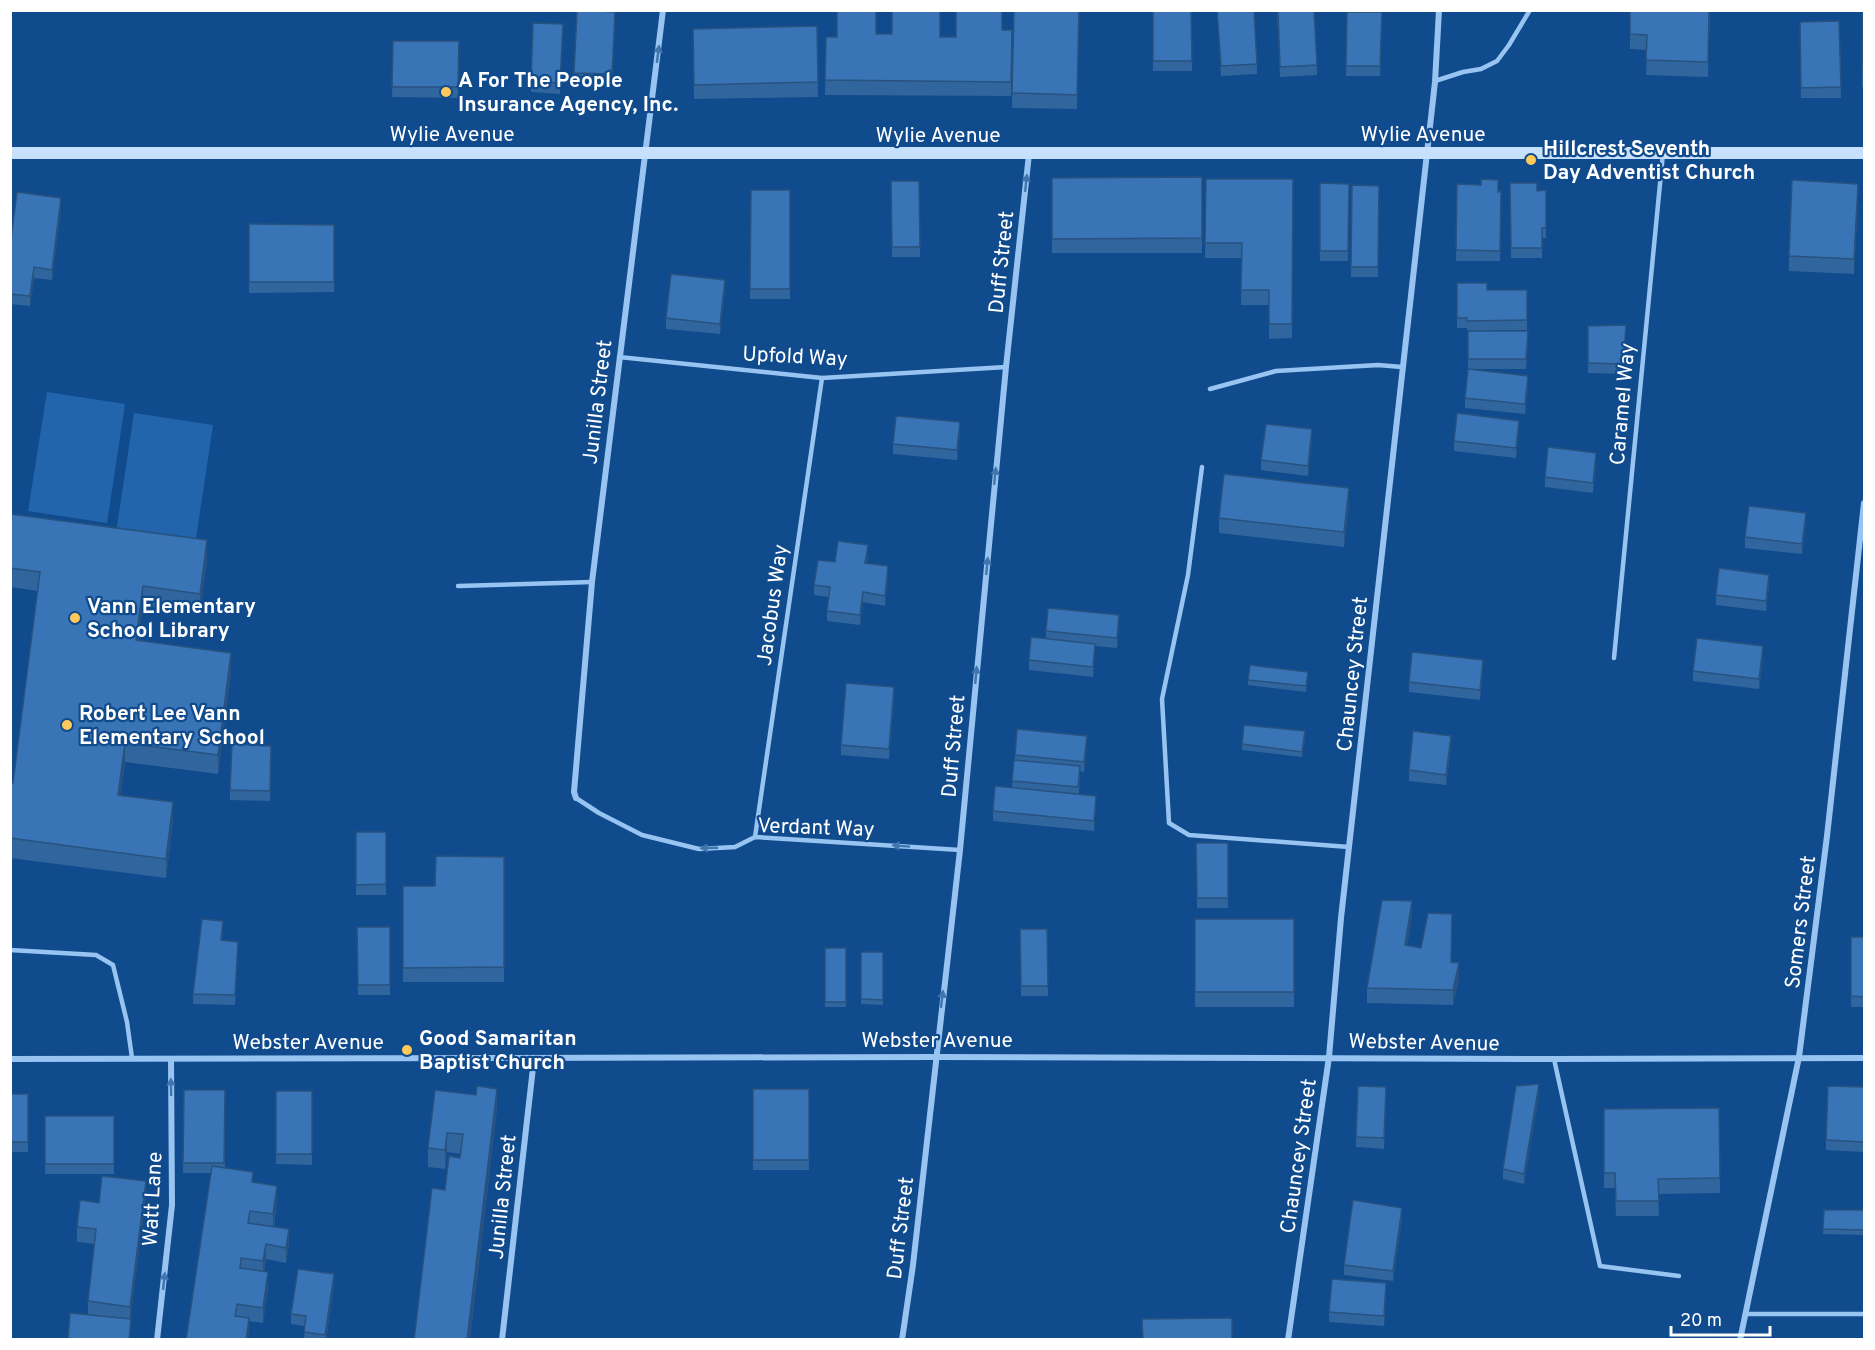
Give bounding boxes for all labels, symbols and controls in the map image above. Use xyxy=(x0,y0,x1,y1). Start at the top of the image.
one-way arrow xyxy=(653,45,662,64)
place label: A For The People Insurance Agency, Inc. xyxy=(458,68,678,119)
marker: A For The People Insurance Agency, Inc. xyxy=(439,85,453,99)
street label: Wylie Avenue xyxy=(390,122,514,149)
street label: Wylie Avenue xyxy=(1361,122,1485,149)
street label: Wylie Avenue xyxy=(876,123,1000,150)
place label: Hillcrest Seventh Day Adventist Church xyxy=(1543,136,1755,187)
marker: Hillcrest Seventh Day Adventist Church xyxy=(1524,153,1538,167)
one-way arrow xyxy=(1021,174,1030,193)
street label: Duff Street xyxy=(984,210,1021,315)
street label: Junilla Street xyxy=(577,338,620,466)
street label: Upfold Way xyxy=(742,341,848,374)
street label: Caramel Way xyxy=(1605,342,1642,466)
one-way arrow xyxy=(990,467,1000,486)
street label: Jacobus Way xyxy=(752,543,795,668)
one-way arrow xyxy=(982,556,992,575)
place label: Vann Elementary School Library xyxy=(87,594,256,645)
street label: Chauncey Street xyxy=(1332,595,1375,753)
marker: Vann Elementary School Library xyxy=(68,611,82,625)
one-way arrow xyxy=(971,665,981,684)
street label: Duff Street xyxy=(937,694,972,799)
place label: Robert Lee Vann Elementary School xyxy=(79,701,265,752)
marker: Robert Lee Vann Elementary School xyxy=(60,718,74,732)
street label: Verdant Way xyxy=(757,813,875,844)
one-way arrow xyxy=(892,842,911,851)
one-way arrow xyxy=(699,844,718,853)
street label: Somers Street xyxy=(1780,854,1823,990)
one-way arrow xyxy=(937,989,947,1008)
place label: Good Samaritan Baptist Church xyxy=(419,1026,577,1077)
street label: Webster Avenue xyxy=(861,1028,1013,1055)
street label: Webster Avenue xyxy=(1348,1029,1500,1058)
street label: Webster Avenue xyxy=(232,1030,384,1057)
marker: Good Samaritan Baptist Church xyxy=(400,1043,414,1057)
one-way arrow xyxy=(166,1077,176,1096)
street label: Chauncey Street xyxy=(1275,1077,1324,1235)
street label: Junilla Street xyxy=(484,1133,523,1261)
street label: Watt Lane xyxy=(138,1151,169,1247)
street label: Duff Street xyxy=(882,1175,921,1281)
one-way arrow xyxy=(159,1272,169,1291)
scale bar xyxy=(1671,1299,1770,1337)
text: 20 m xyxy=(1680,1310,1722,1333)

